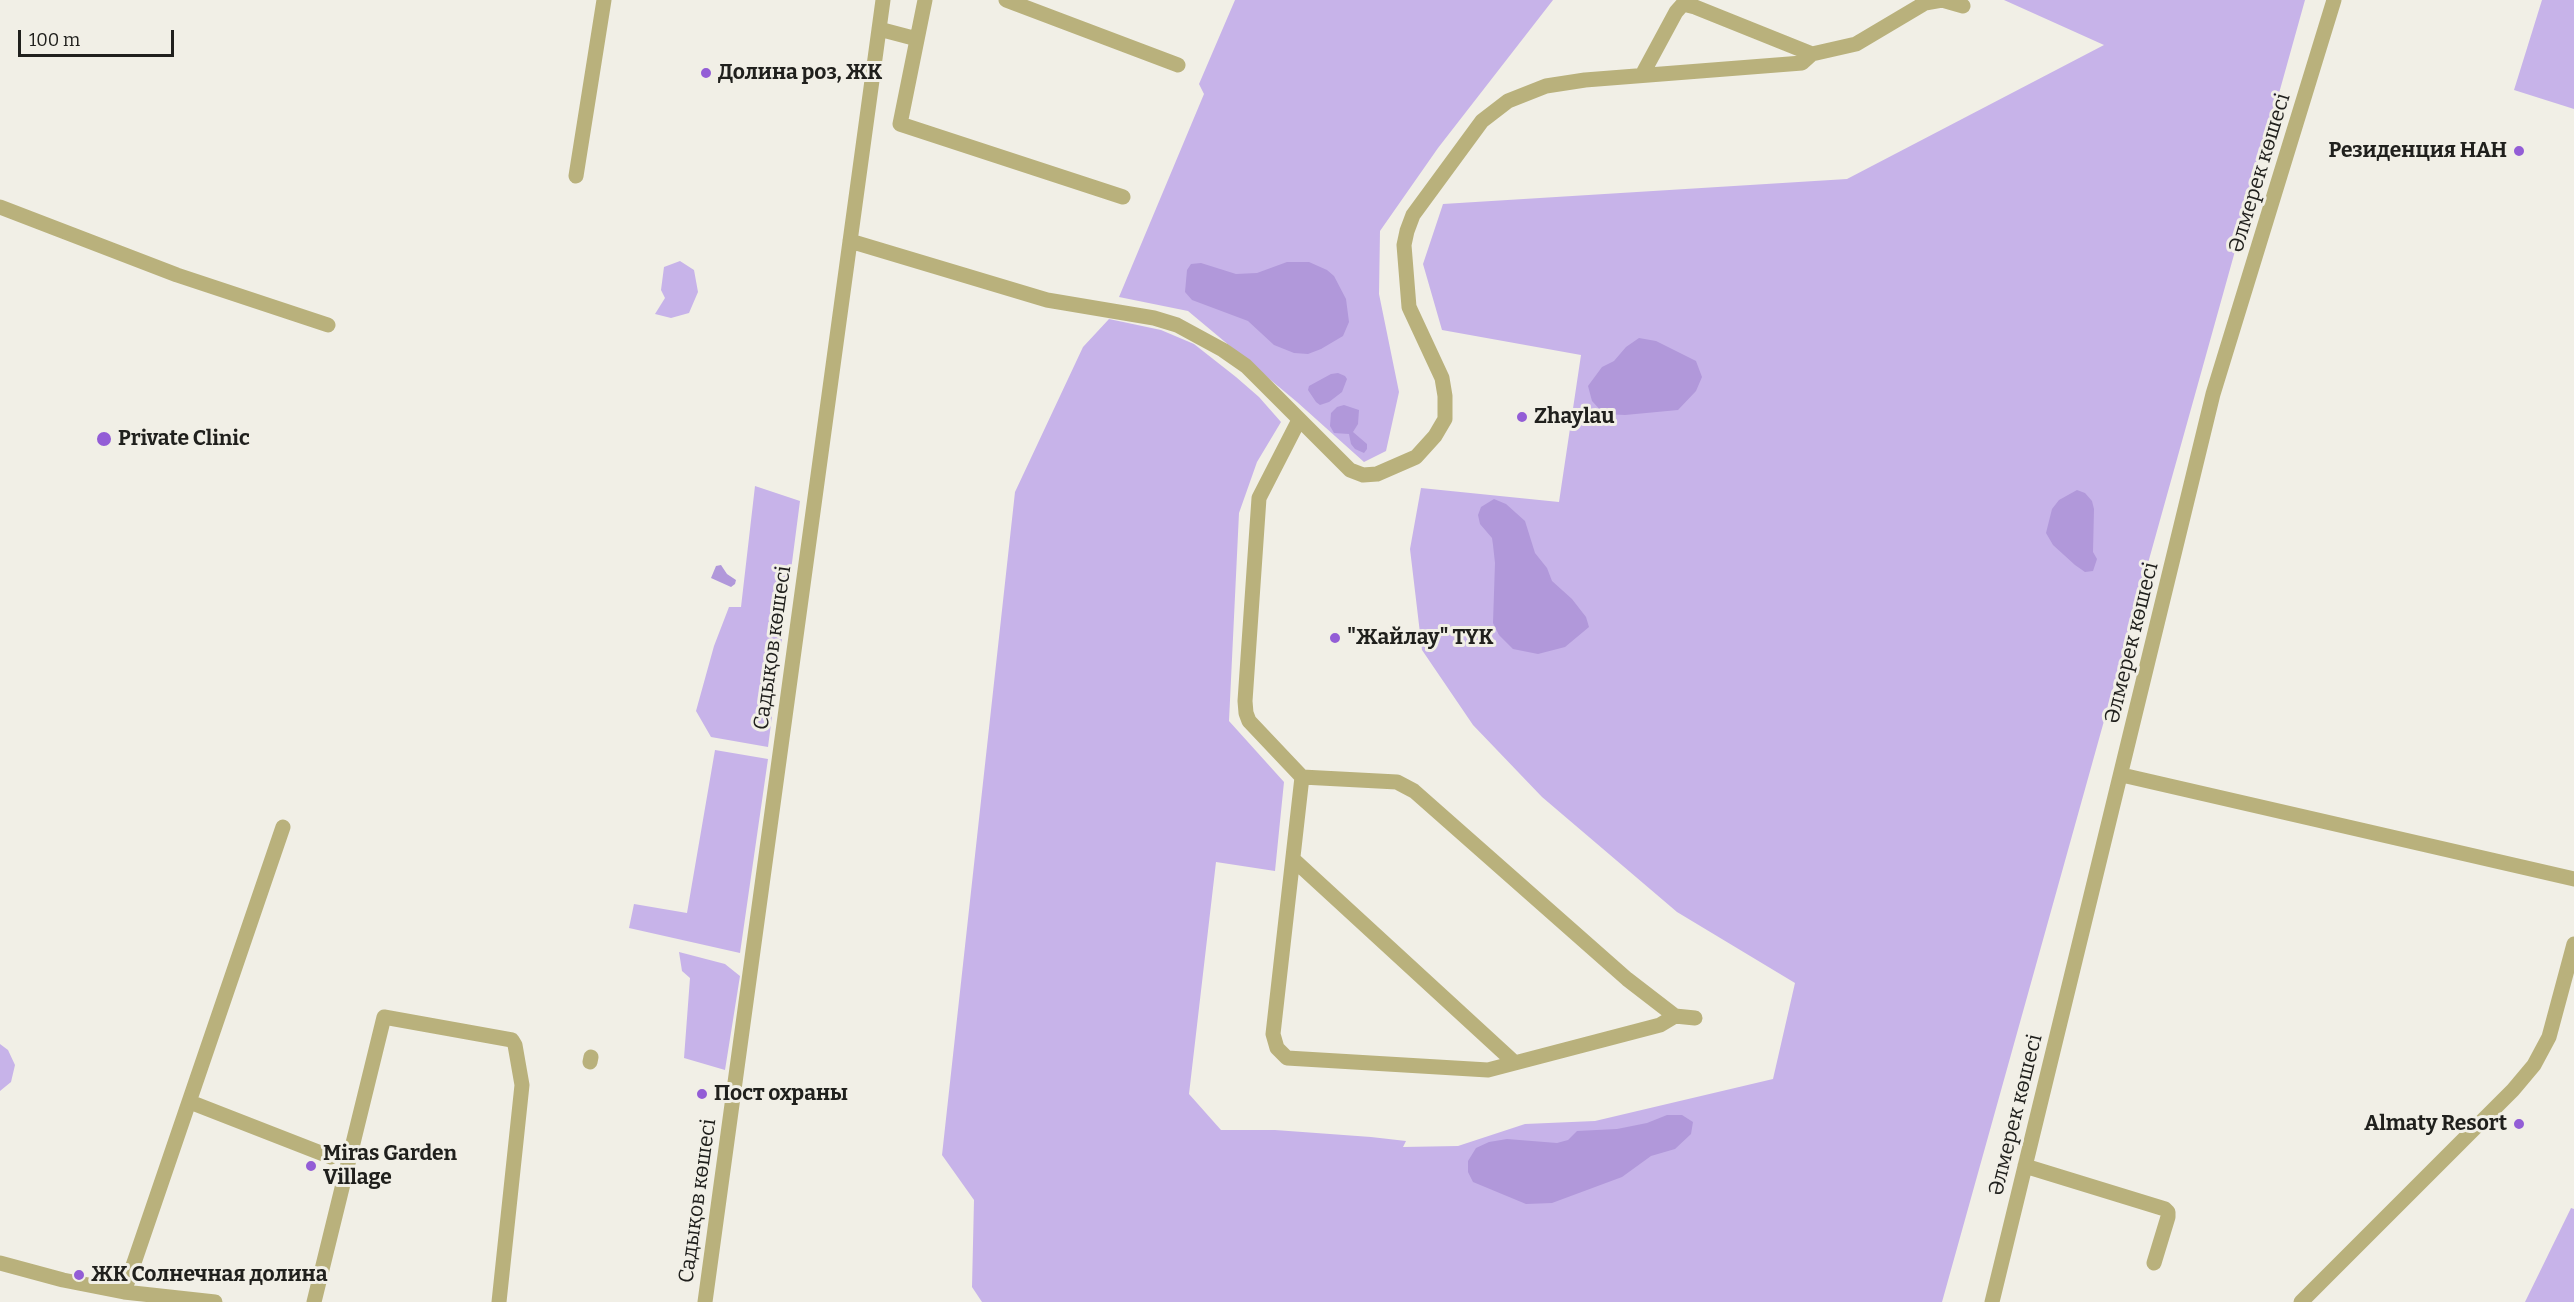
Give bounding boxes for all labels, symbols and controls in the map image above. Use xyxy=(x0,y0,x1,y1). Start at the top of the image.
scale bar xyxy=(21,18,177,56)
text: 100 m xyxy=(29,29,80,51)
place label: Долина роз, ЖК xyxy=(718,60,882,86)
marker: Долина роз, ЖК xyxy=(699,66,713,80)
street label: Әлмерек көшесі xyxy=(2224,90,2296,256)
place label: Резиденция НАН xyxy=(2328,138,2507,164)
marker: Резиденция НАН xyxy=(2512,144,2526,158)
place label: Zhaylau xyxy=(1534,404,1615,430)
marker: Zhaylau xyxy=(1515,410,1529,424)
place label: Private Clinic xyxy=(118,426,250,452)
marker: Private Clinic xyxy=(95,430,113,448)
street label: Әлмерек көшесі xyxy=(2100,560,2164,726)
street label: Садықов көшесі xyxy=(749,564,797,732)
place label: "Жайлау" ТҮК xyxy=(1347,625,1493,651)
marker: "Жайлау" ТҮК xyxy=(1328,631,1342,645)
street label: Әлмерек көшесі xyxy=(1984,1032,2048,1198)
place label: Пост охраны xyxy=(714,1081,848,1107)
marker: Пост охраны xyxy=(695,1087,709,1101)
place label: Almaty Resort xyxy=(2364,1111,2507,1137)
street label: Садықов көшесі xyxy=(674,1117,722,1285)
marker: Almaty Resort xyxy=(2512,1117,2526,1131)
place label: Miras Garden Village xyxy=(323,1141,457,1191)
marker: Miras Garden Village xyxy=(304,1159,318,1173)
place label: ЖК Солнечная долина xyxy=(91,1262,327,1288)
marker: ЖК Солнечная долина xyxy=(72,1268,86,1282)

